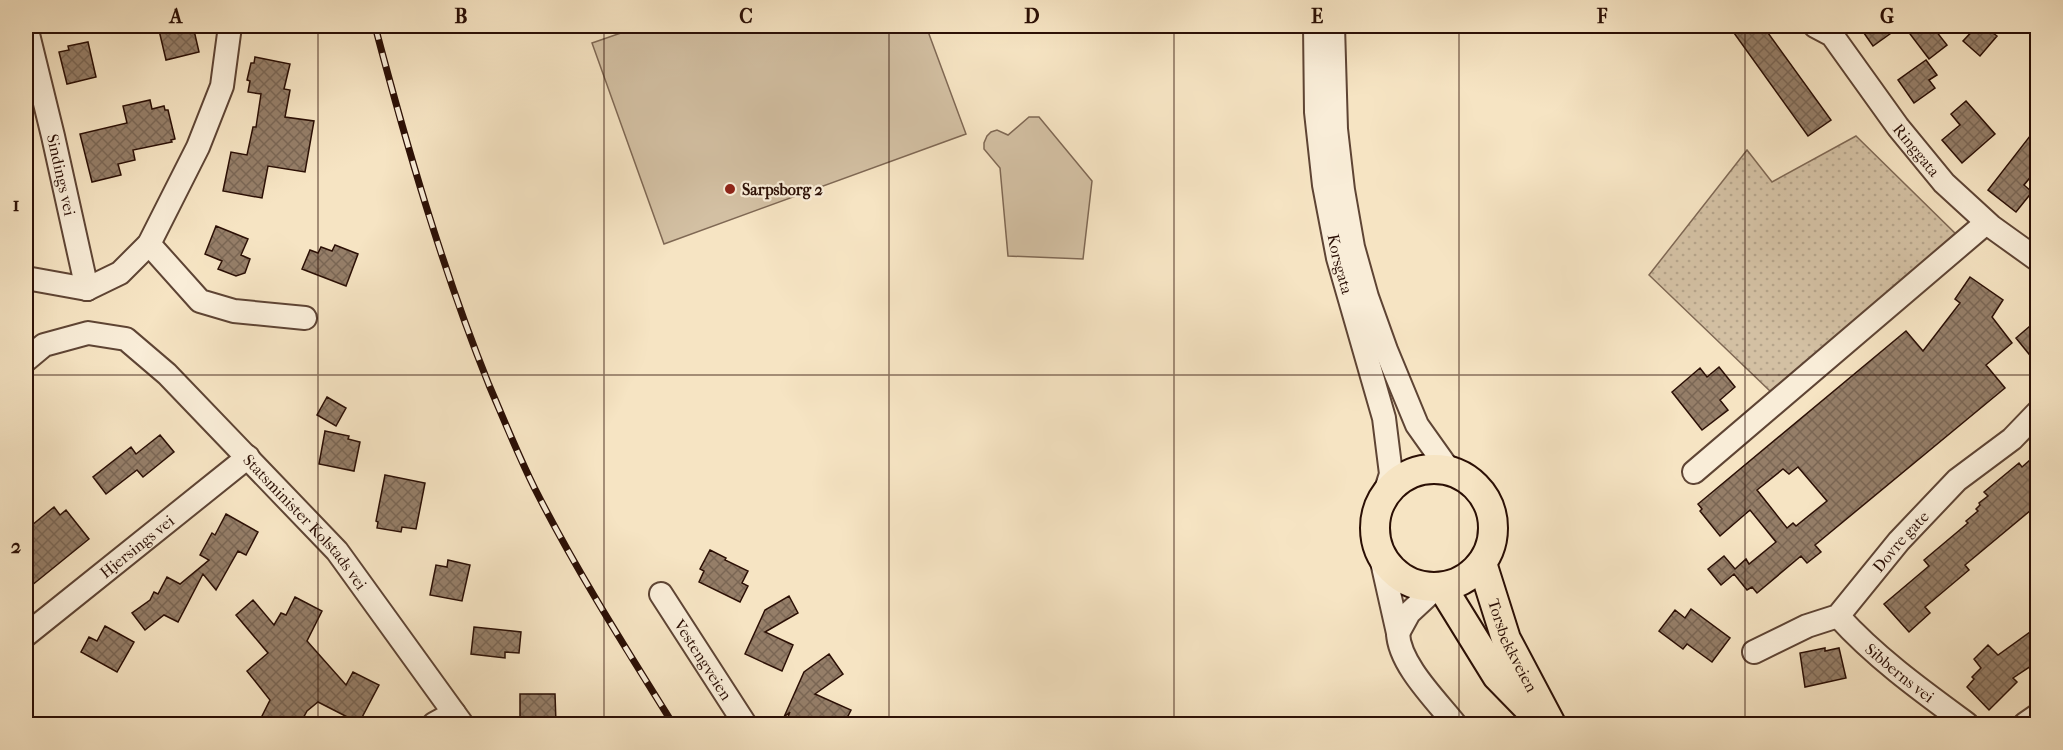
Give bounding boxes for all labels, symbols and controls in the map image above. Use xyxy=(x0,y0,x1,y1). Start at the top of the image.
text: A xyxy=(168,5,184,28)
text: B xyxy=(454,5,468,28)
text: C xyxy=(739,5,753,28)
text: D xyxy=(1024,5,1040,28)
text: E xyxy=(1311,5,1323,28)
text: F xyxy=(1596,5,1608,28)
text: G xyxy=(1880,5,1894,28)
street label: Ringgata xyxy=(1889,119,1945,181)
street label: Sindings vei xyxy=(43,132,80,218)
place label: Sarpsborg 2 xyxy=(742,180,823,200)
marker: Sarpsborg 2 xyxy=(723,182,737,196)
text: 1 xyxy=(12,193,20,216)
street label: Korsgata xyxy=(1324,232,1357,297)
street label: Statsminister Kolstads vei xyxy=(239,450,371,593)
street label: Dovre gate xyxy=(1868,506,1933,576)
street label: Hjersings vei xyxy=(96,511,178,582)
text: 2 xyxy=(11,535,21,558)
street label: Torsbekkveien xyxy=(1484,596,1542,696)
street label: Vestengveien xyxy=(670,615,737,704)
street label: Sibberns vei xyxy=(1862,639,1938,706)

